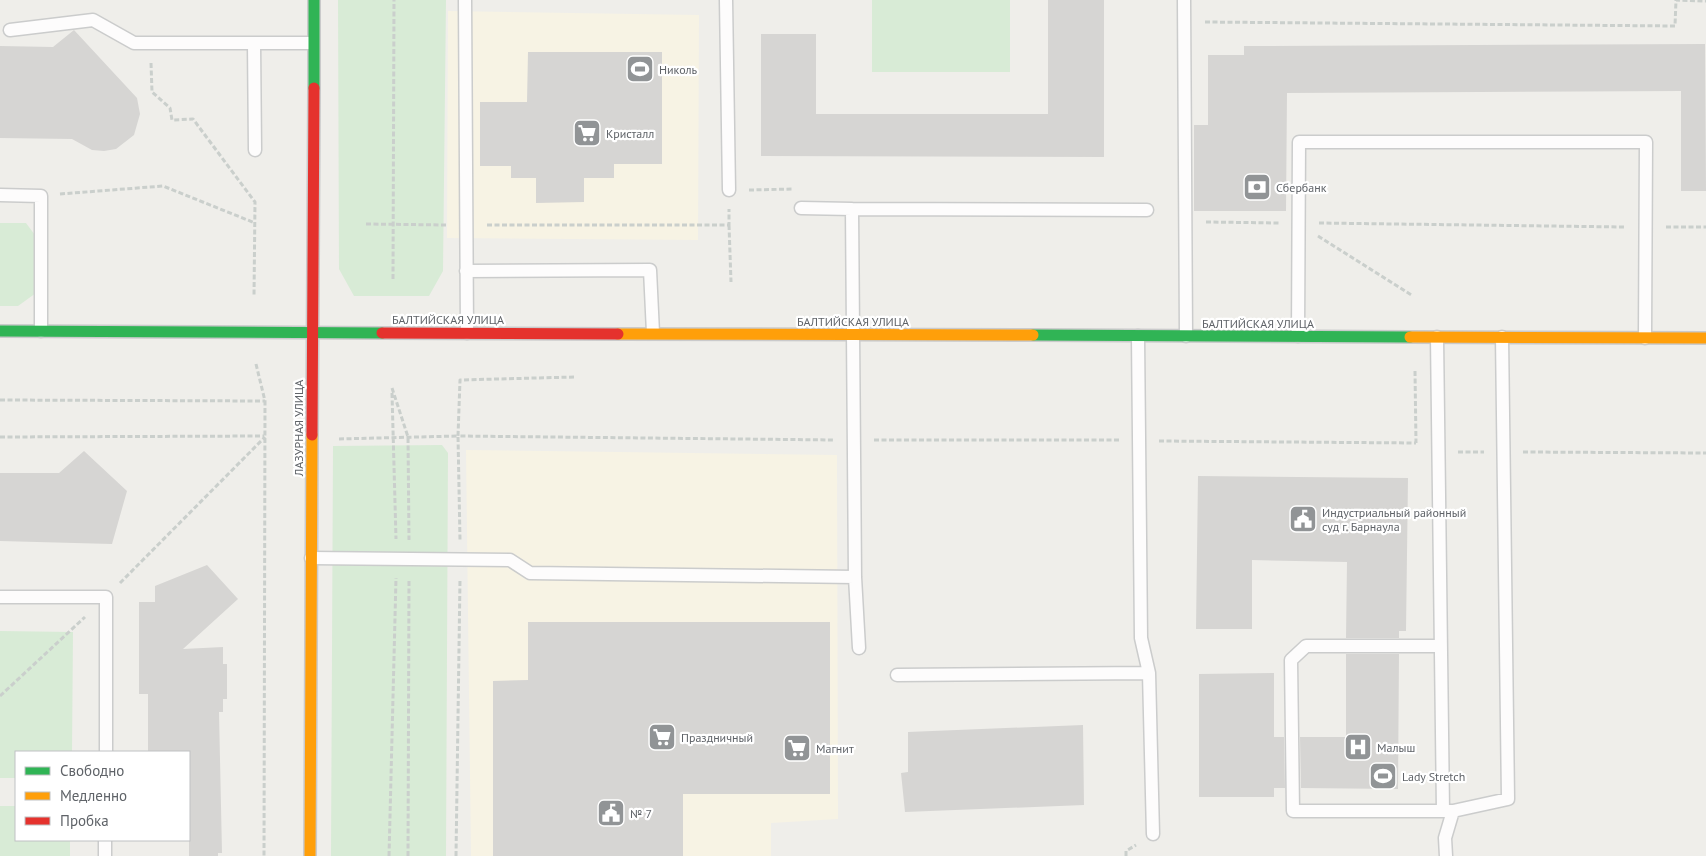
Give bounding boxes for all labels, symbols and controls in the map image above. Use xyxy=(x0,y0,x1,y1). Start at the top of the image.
sports icon: Николь xyxy=(625,54,655,84)
place label: Николь xyxy=(659,62,698,77)
supermarket icon: Кристалл xyxy=(572,118,602,148)
place label: Кристалл xyxy=(606,126,654,141)
bank icon: Сбербанк xyxy=(1242,172,1272,202)
place label: Сбербанк xyxy=(1276,180,1327,195)
street label: БАЛТИЙСКАЯ УЛИЦА xyxy=(392,312,504,327)
street label: БАЛТИЙСКАЯ УЛИЦА xyxy=(797,314,909,329)
street label: БАЛТИЙСКАЯ УЛИЦА xyxy=(1202,316,1314,331)
street label: ЛАЗУРНАЯ УЛИЦА xyxy=(291,380,306,477)
public building icon: Индустриальный районный суд г. Барнаула xyxy=(1288,504,1318,534)
place label: Индустриальный районный суд г. Барнаула xyxy=(1322,505,1466,534)
supermarket icon: Праздничный xyxy=(647,722,677,752)
place label: Праздничный xyxy=(681,730,753,745)
hospital icon: Малыш xyxy=(1343,732,1373,762)
supermarket icon: Магнит xyxy=(782,733,812,763)
place label: Малыш xyxy=(1377,740,1415,755)
place label: Магнит xyxy=(816,741,854,756)
legend xyxy=(15,751,190,841)
text: Свободно xyxy=(60,761,124,780)
sports icon: Lady Stretch xyxy=(1368,761,1398,791)
place label: Lady Stretch xyxy=(1402,769,1465,784)
text: Медленно xyxy=(60,786,127,805)
public building icon: № 7 xyxy=(596,798,626,828)
place label: № 7 xyxy=(630,806,652,821)
text: Пробка xyxy=(60,811,109,830)

